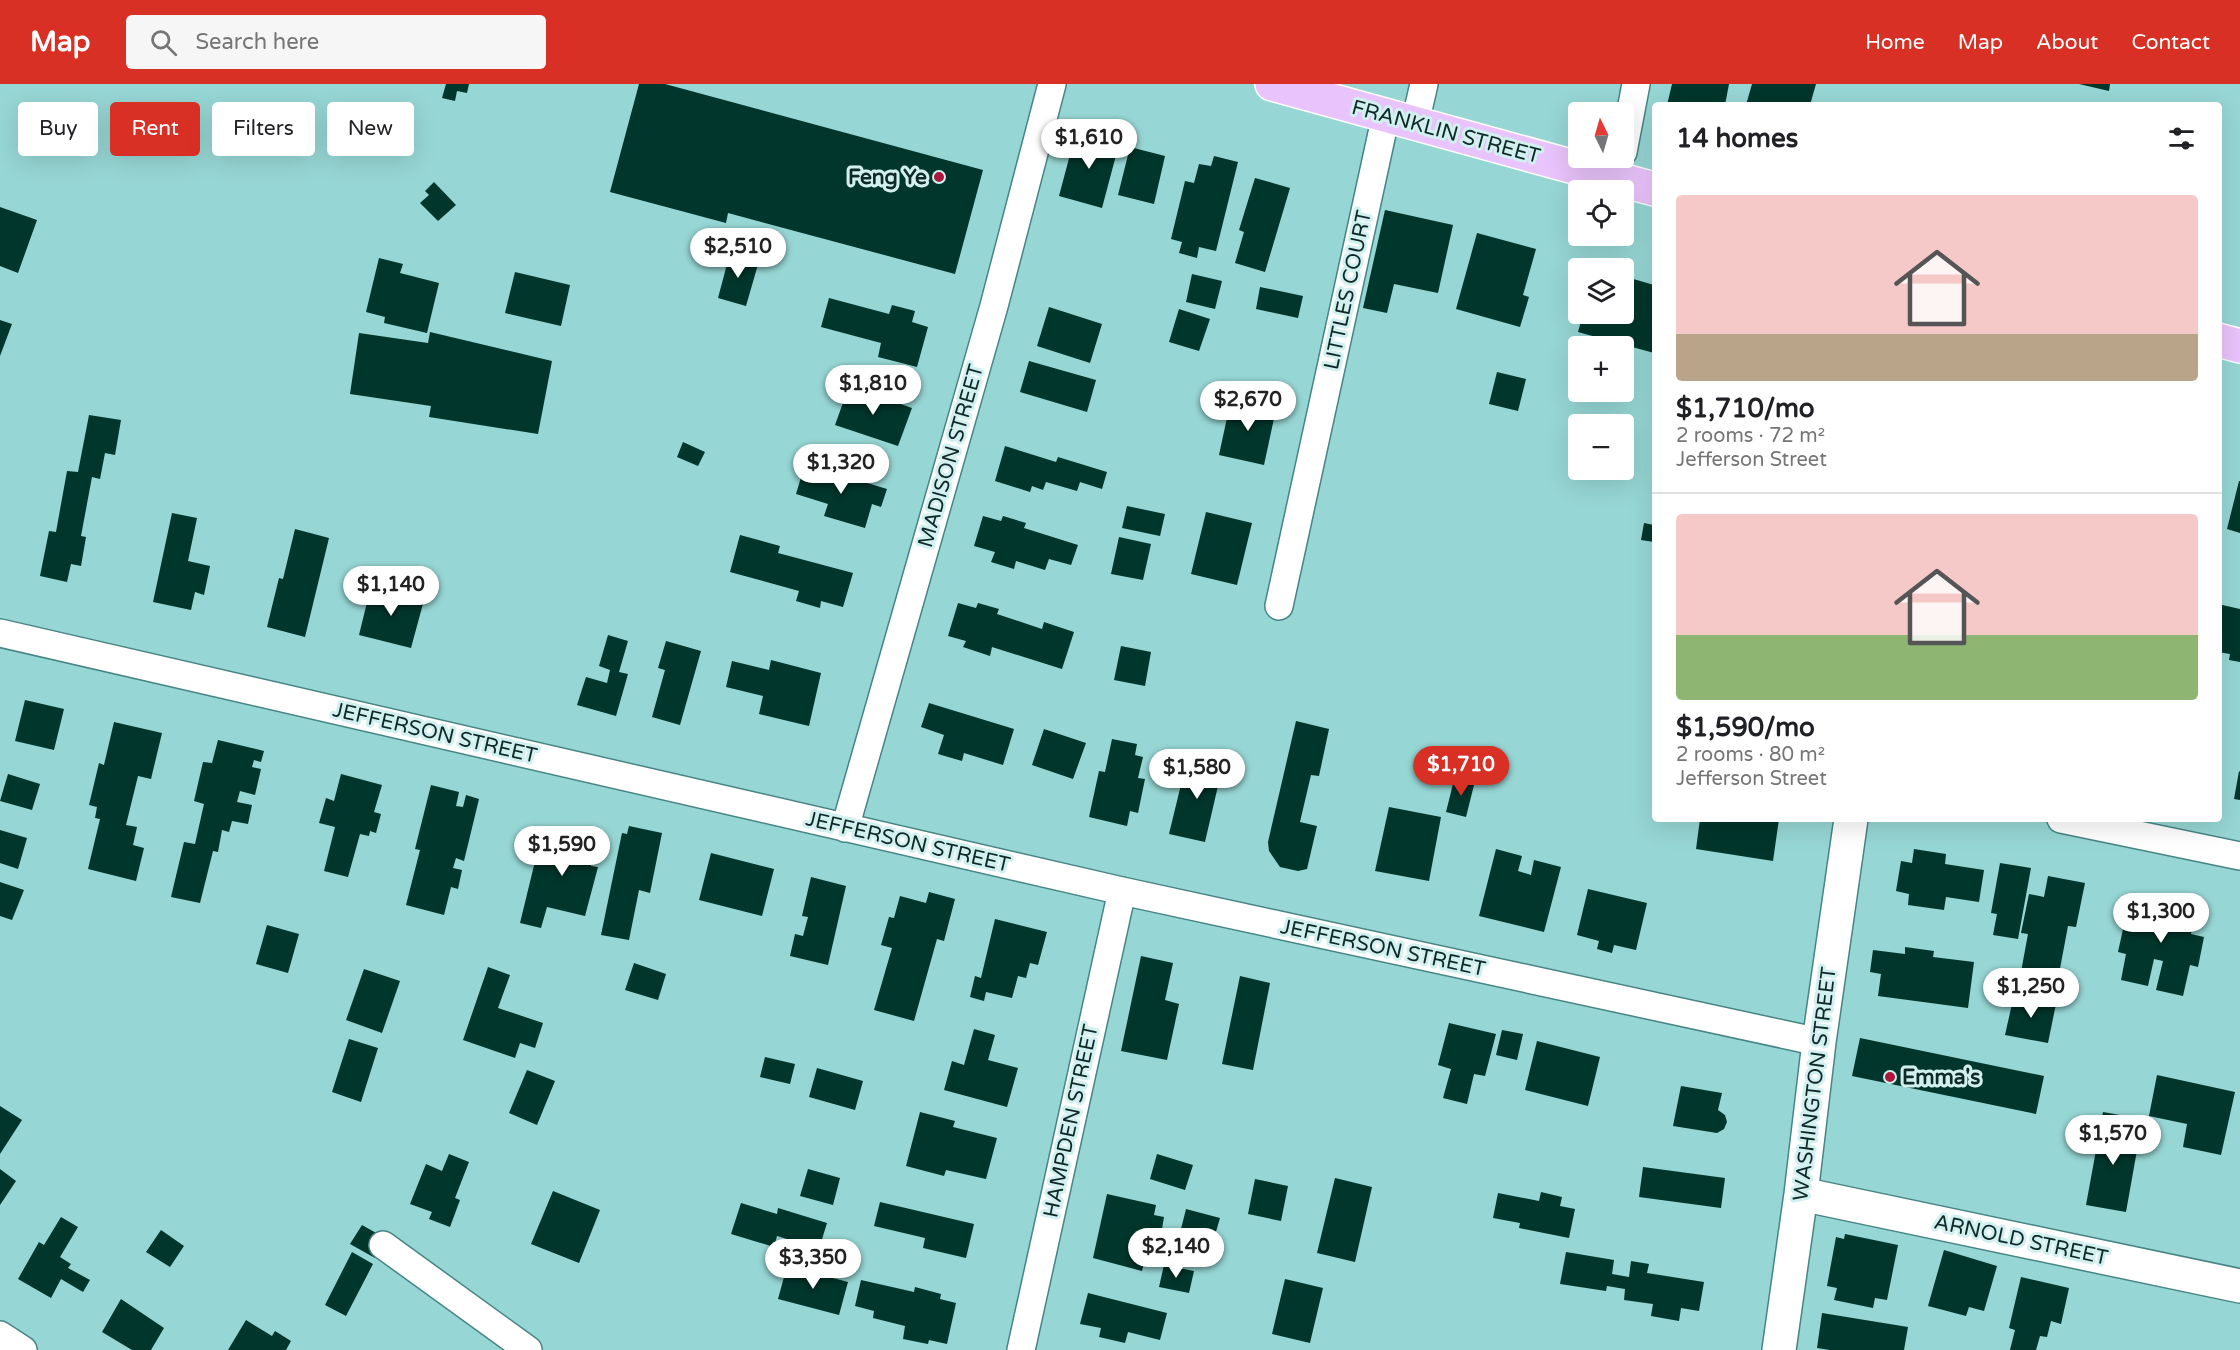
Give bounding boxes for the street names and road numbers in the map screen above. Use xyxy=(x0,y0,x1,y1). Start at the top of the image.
street label: FRANKLIN STREET xyxy=(1349,95,1543,169)
street label: LITTLES COURT xyxy=(1319,208,1377,372)
street label: MADISON STREET xyxy=(913,361,989,551)
street label: JEFFERSON STREET xyxy=(330,697,540,769)
street label: JEFFERSON STREET xyxy=(803,806,1013,878)
street label: JEFFERSON STREET xyxy=(1278,914,1488,982)
street label: WASHINGTON STREET xyxy=(1788,965,1842,1202)
street label: HAMPDEN STREET xyxy=(1038,1022,1104,1220)
street label: ARNOLD STREET xyxy=(1932,1209,2111,1271)

